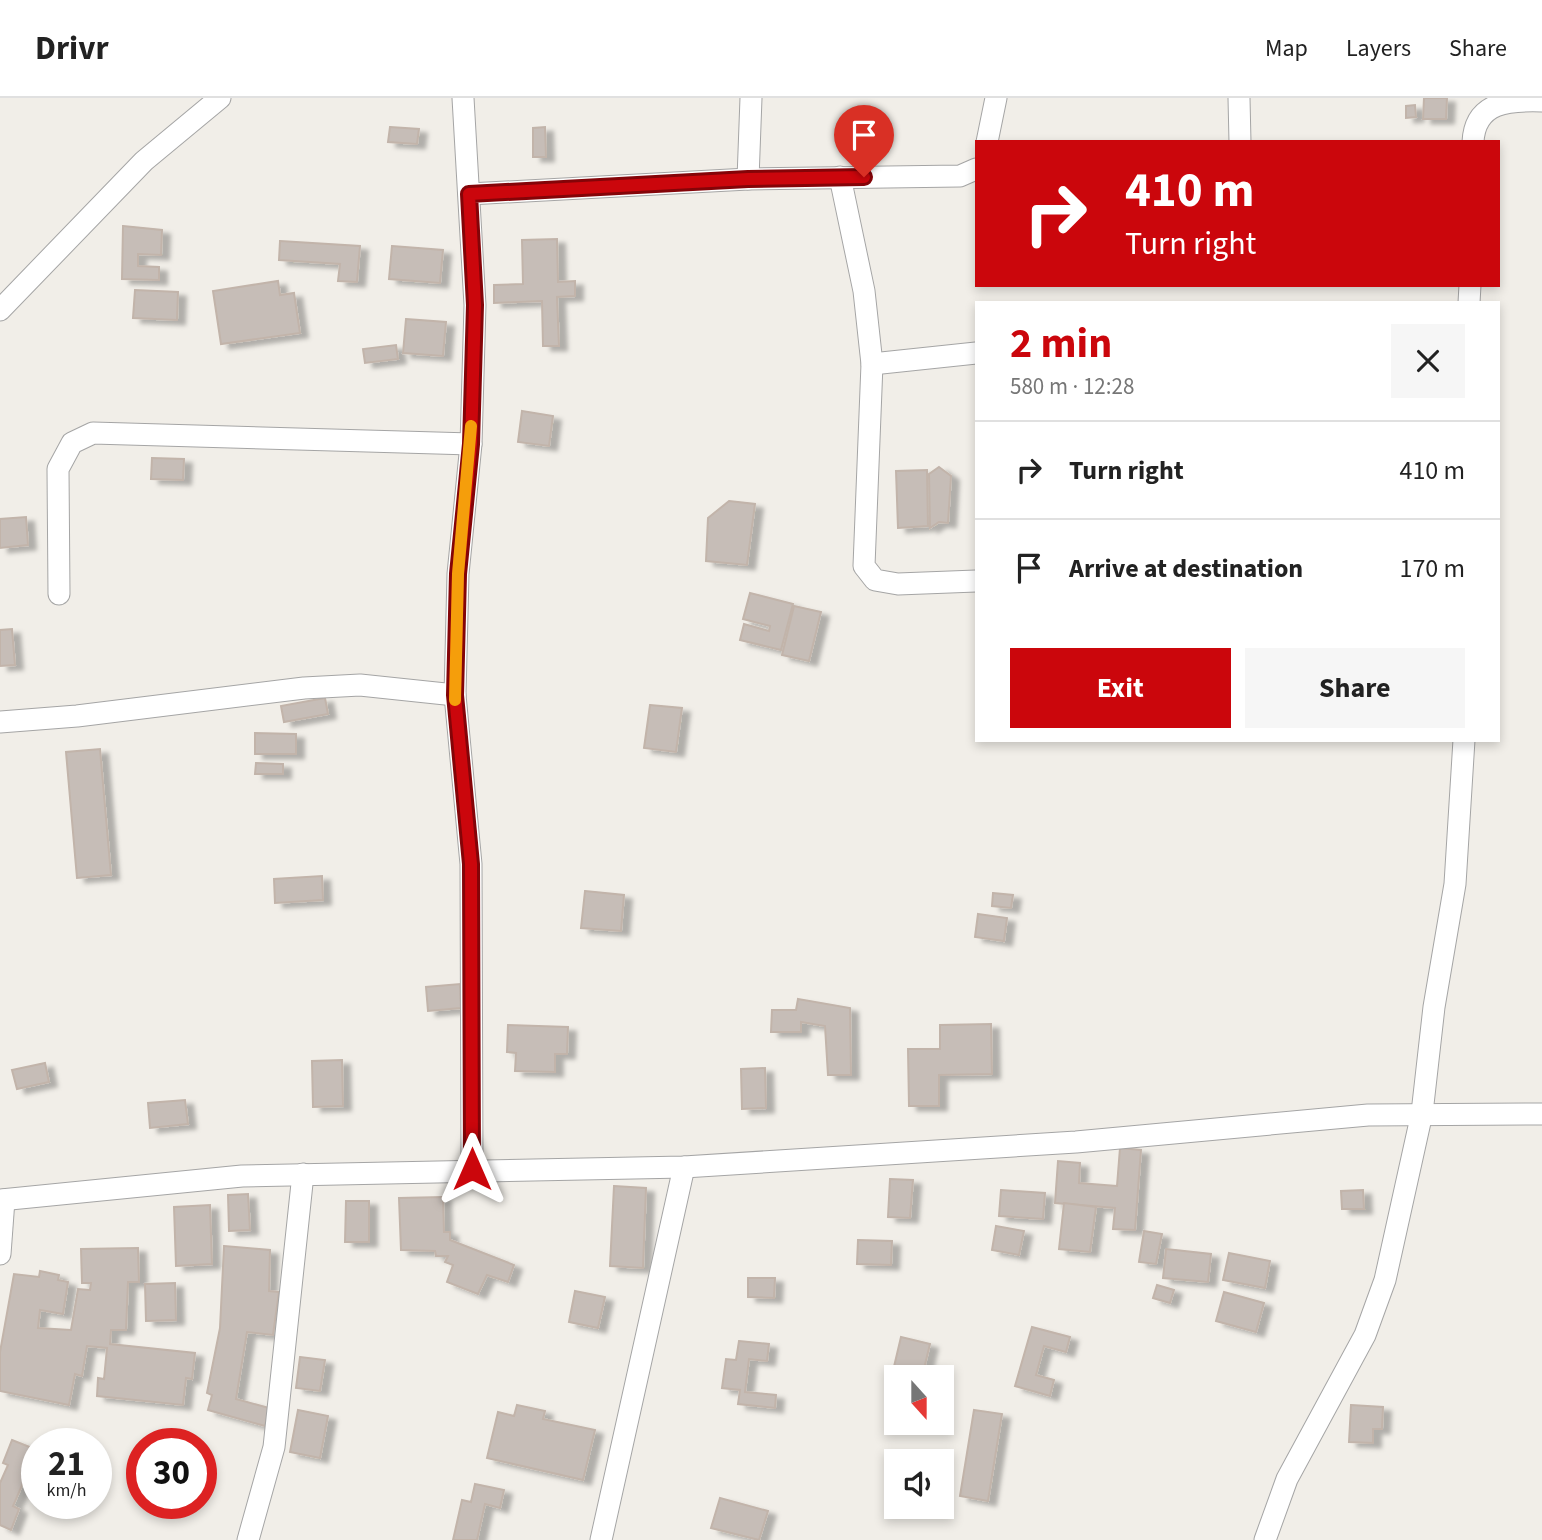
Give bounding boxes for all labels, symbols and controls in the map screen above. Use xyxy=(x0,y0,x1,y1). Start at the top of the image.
text: Drivr xyxy=(35,25,109,72)
text: Map xyxy=(1265,31,1308,66)
text: Layers xyxy=(1346,31,1411,66)
text: Share xyxy=(1449,31,1507,66)
pin xyxy=(834,105,894,177)
icon: arrive xyxy=(845,116,883,154)
text: 410 m xyxy=(1125,156,1254,226)
icon: right xyxy=(1010,168,1101,259)
text: Turn right xyxy=(1125,221,1256,267)
text: 2 min xyxy=(1010,314,1112,374)
button: close xyxy=(1391,324,1465,398)
text: 580 m · 12:28 xyxy=(1010,370,1134,403)
icon: right xyxy=(1010,451,1048,489)
text: Turn right xyxy=(1069,452,1184,489)
text: 410 m xyxy=(1399,452,1465,489)
icon: arrive xyxy=(1010,549,1048,587)
text: Arrive at destination xyxy=(1069,550,1303,587)
text: 170 m xyxy=(1399,550,1465,587)
button: Exit xyxy=(1010,648,1231,728)
button: Share xyxy=(1245,648,1465,728)
position arrow xyxy=(435,1132,509,1206)
north arrow xyxy=(884,1365,954,1435)
map controls xyxy=(884,1365,954,1519)
speed limit sign: 30 xyxy=(126,1428,217,1519)
text: 21 xyxy=(48,1439,85,1489)
button: sound xyxy=(884,1449,954,1519)
text: km/h xyxy=(47,1478,86,1503)

